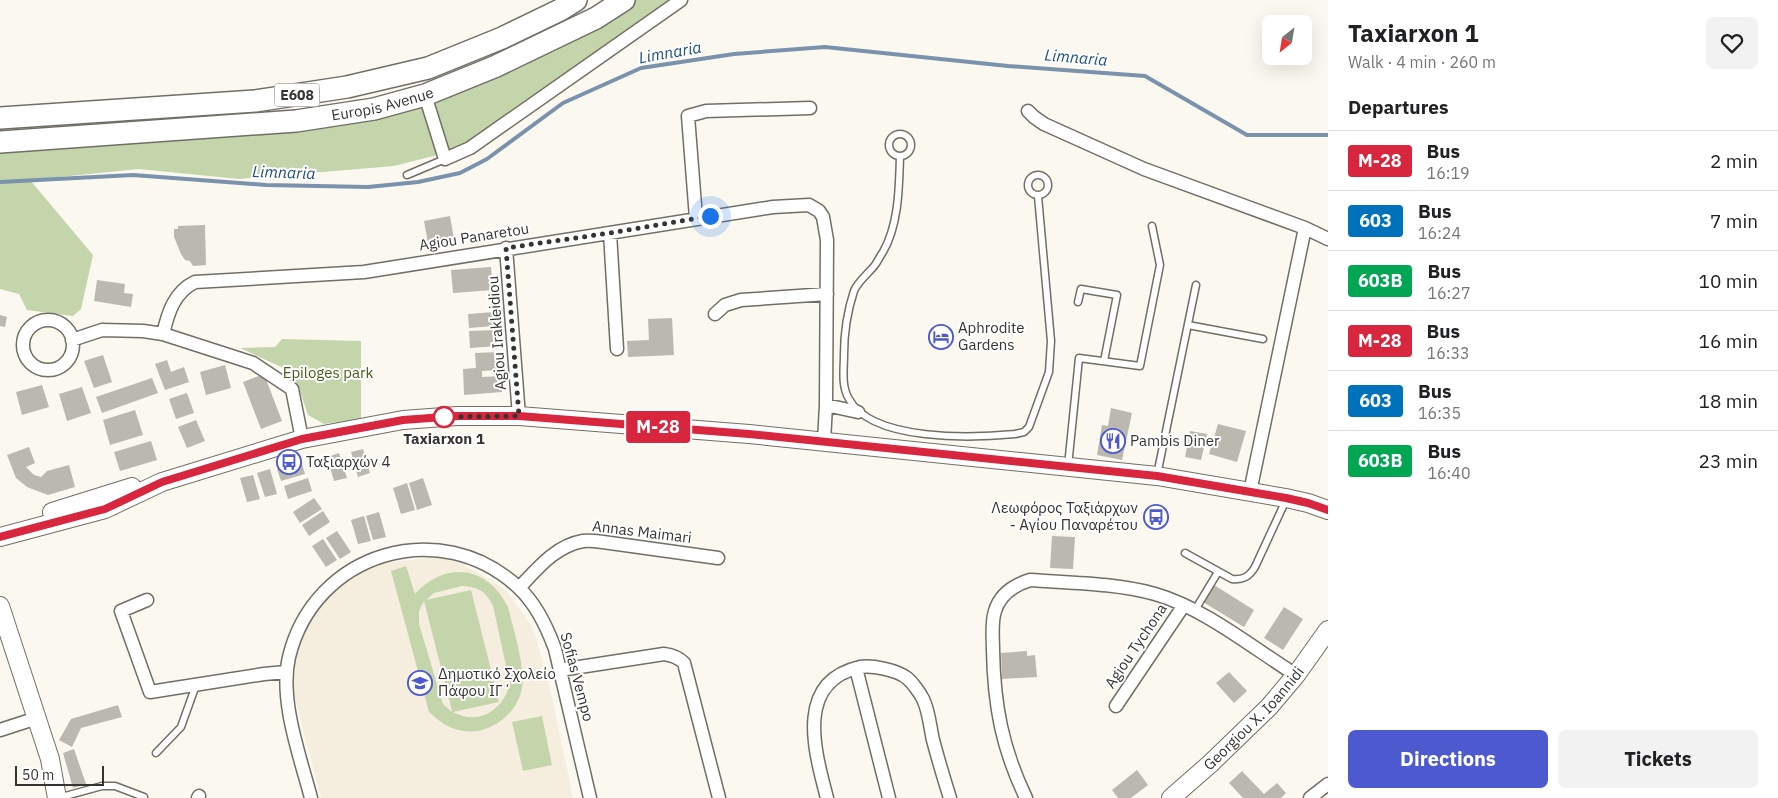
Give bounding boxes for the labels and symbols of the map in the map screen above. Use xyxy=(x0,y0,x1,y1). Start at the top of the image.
north arrow xyxy=(1262,15,1312,65)
water label: Limnaria xyxy=(637,37,703,67)
water label: Limnaria xyxy=(1044,44,1108,70)
street label: Europis Avenue xyxy=(330,82,436,124)
road number: E608 xyxy=(274,84,320,106)
water label: Limnaria xyxy=(252,161,316,183)
your location xyxy=(698,204,723,229)
street label: Agiou Panaretou xyxy=(418,218,530,255)
street label: Agiou Irakleidiou xyxy=(483,275,510,391)
place label: Aphrodite Gardens xyxy=(958,318,1025,354)
hotel icon: Aphrodite Gardens xyxy=(928,324,954,350)
park label: Epiloges park xyxy=(283,363,373,382)
marker: Taxiarxon 1 xyxy=(433,406,455,428)
line badge: M-28 xyxy=(623,411,693,443)
restaurant icon: Pambis Diner xyxy=(1100,428,1126,454)
place label: Taxiarxon 1 xyxy=(403,429,485,448)
place label: Pambis Diner xyxy=(1130,431,1220,450)
bus stop icon: Ταξιαρχών 4 xyxy=(276,449,302,475)
place label: Ταξιαρχών 4 xyxy=(306,452,390,471)
place label: Λεωφόρος Ταξιάρχων - Αγίου Παναρέτου xyxy=(991,498,1138,534)
bus stop icon: Λεωφόρος Ταξιάρχων - Αγίου Παναρέτου xyxy=(1143,504,1169,530)
street label: Annas Maimari xyxy=(591,516,693,547)
street label: Agiou Tychona xyxy=(1100,600,1171,692)
street label: Sofias Vempo xyxy=(556,630,599,724)
street label: Georgiou X. Ioannidi xyxy=(1199,663,1308,774)
place label: Δημοτικό Σχολείο Πάφου ΙΓ΄ xyxy=(438,664,556,700)
school or university icon: Δημοτικό Σχολείο Πάφου ΙΓ΄ xyxy=(407,670,433,696)
scale bar xyxy=(15,763,104,786)

